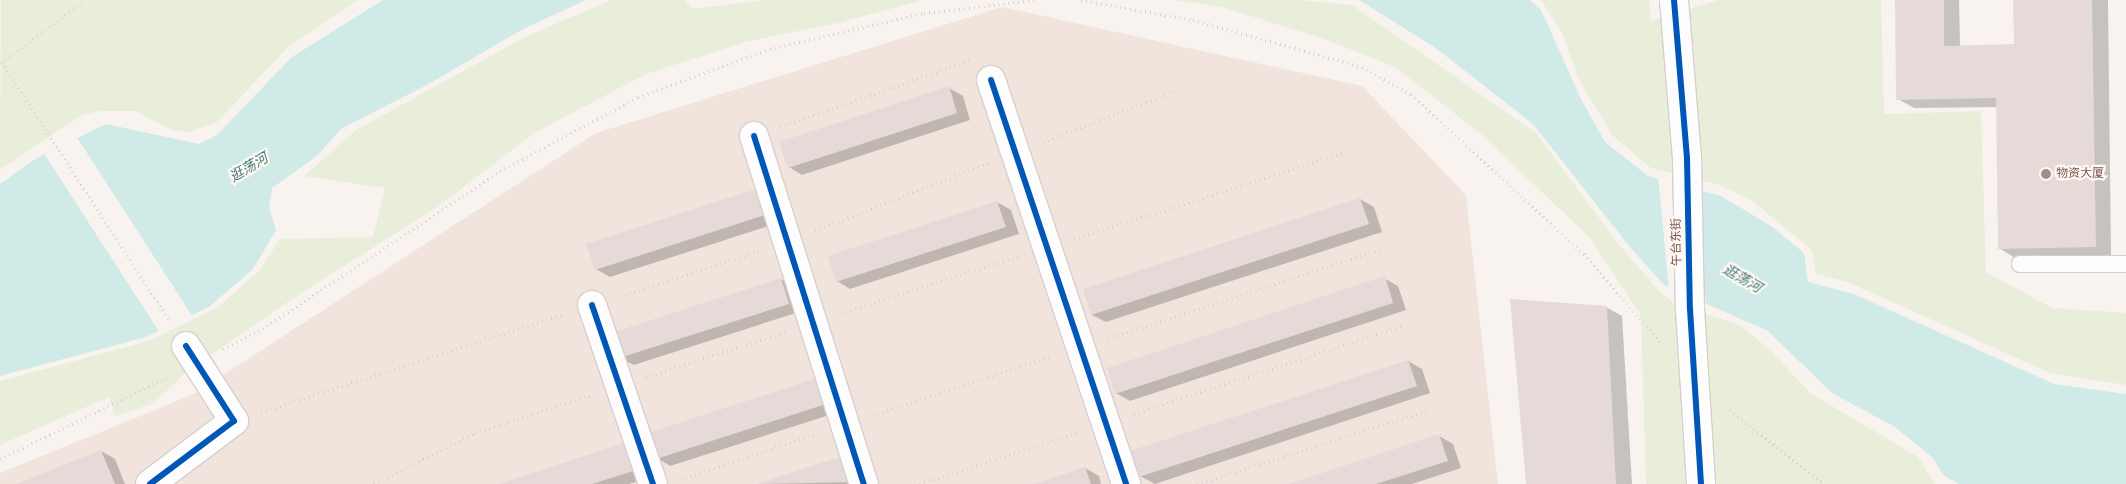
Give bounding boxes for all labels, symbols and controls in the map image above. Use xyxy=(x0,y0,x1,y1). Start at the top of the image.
water label: 逛荡河 xyxy=(227,150,271,186)
place label: 物资大厦 xyxy=(2056,167,2104,181)
marker: 物资大厦 xyxy=(2040,168,2052,180)
street label: 午台东街 xyxy=(1669,218,1685,266)
water label: 逛荡河 xyxy=(1720,261,1764,297)

